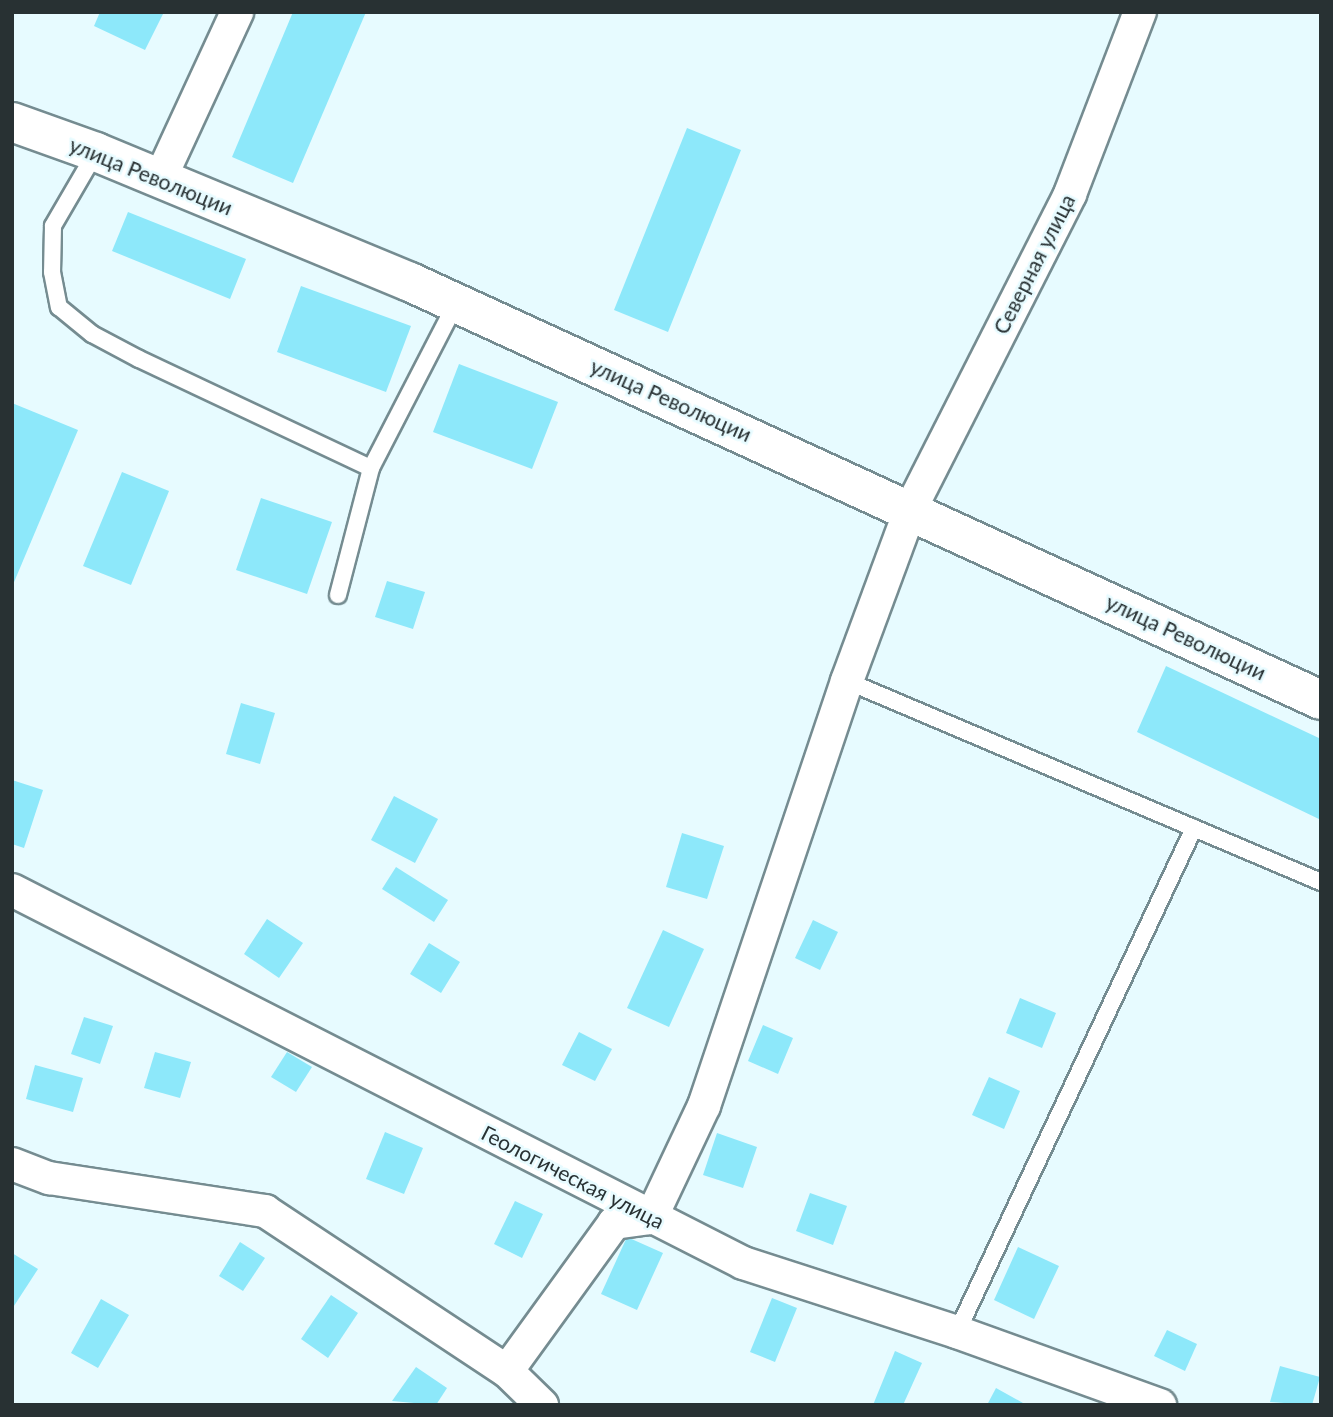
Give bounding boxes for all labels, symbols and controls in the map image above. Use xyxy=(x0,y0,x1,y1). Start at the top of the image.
street label: улица Революции xyxy=(66,132,236,220)
street label: Северная улица xyxy=(988,190,1080,338)
street label: улица Революции xyxy=(587,353,755,447)
street label: улица Революции xyxy=(1102,589,1270,685)
street label: Геологическая улица xyxy=(477,1120,669,1234)

